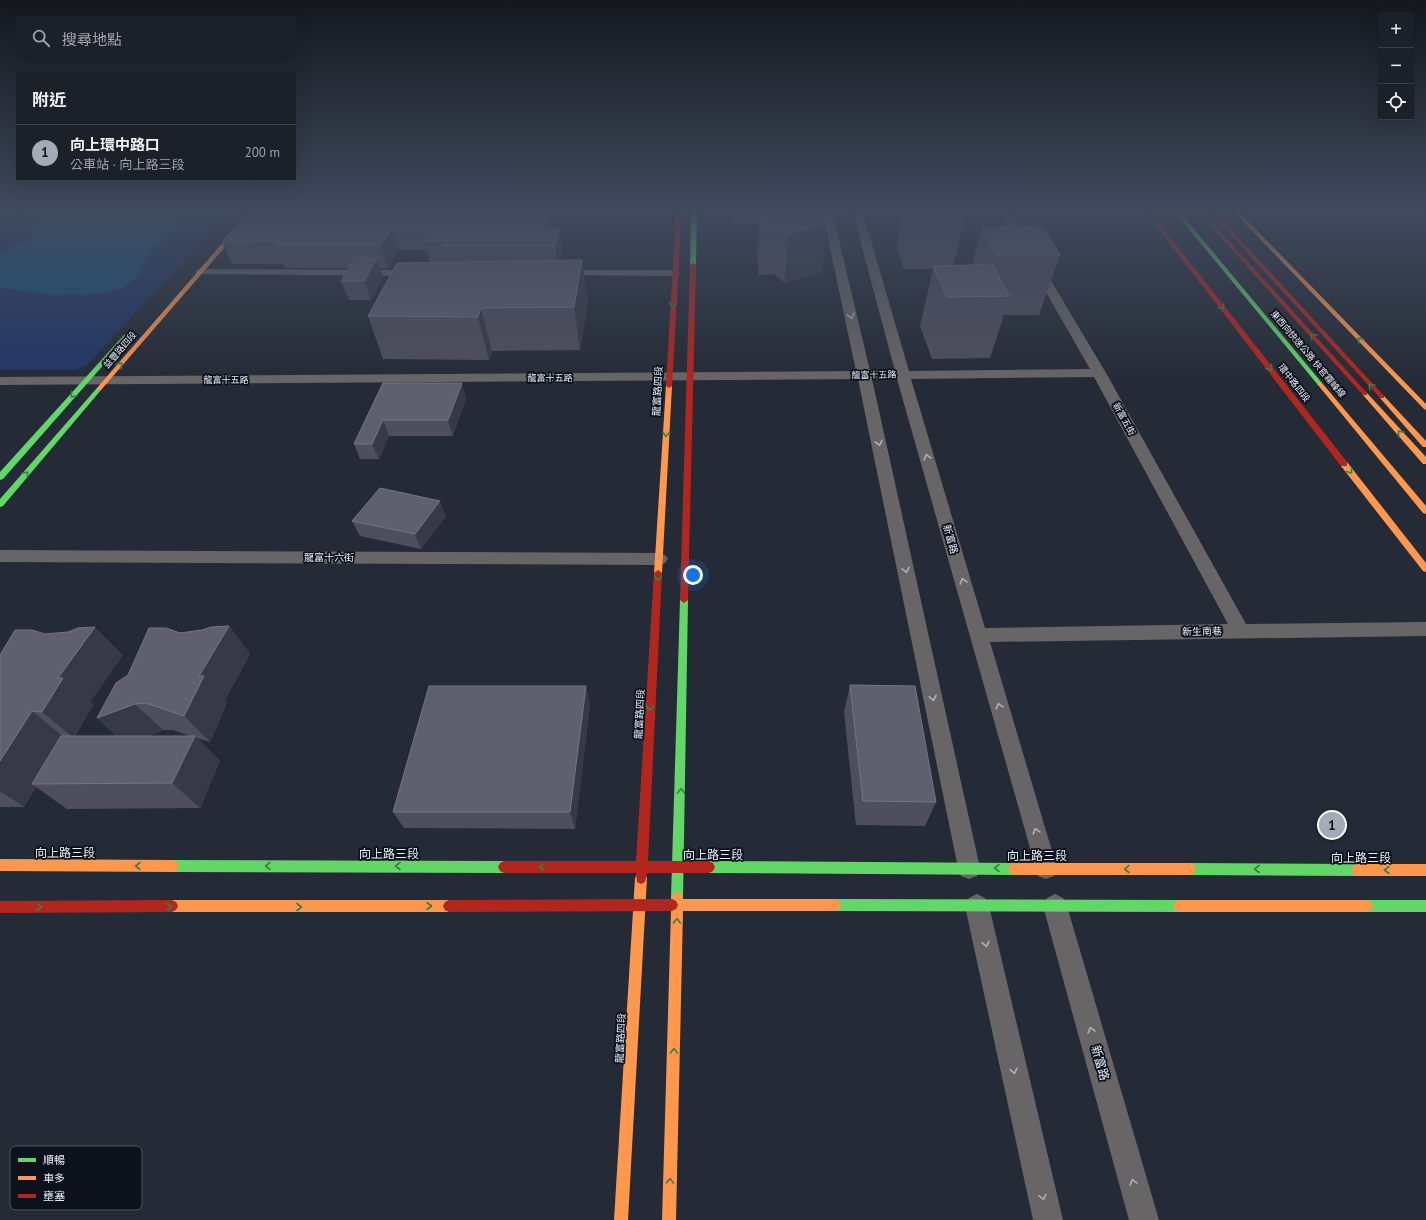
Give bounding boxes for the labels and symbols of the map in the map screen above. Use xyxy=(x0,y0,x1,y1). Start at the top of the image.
one-way arrow xyxy=(669,302,678,308)
one-way arrow xyxy=(1217,302,1224,309)
street label: 東西向快速公路 快官霧峰線 xyxy=(1269,308,1348,400)
one-way arrow xyxy=(846,312,855,319)
street label: 益豐路四段 xyxy=(101,329,139,370)
one-way arrow xyxy=(1310,334,1317,341)
one-way arrow xyxy=(1357,337,1365,345)
street label: 環中路四段 xyxy=(1276,362,1313,404)
one-way arrow xyxy=(115,363,122,370)
one-way arrow xyxy=(1265,364,1272,371)
street label: 龍富路四段 xyxy=(650,366,665,416)
street label: 龍富十五路 xyxy=(851,369,897,380)
street label: 龍富十五路 xyxy=(527,372,573,383)
street label: 龍富十五路 xyxy=(203,374,249,385)
one-way arrow xyxy=(1368,383,1375,391)
one-way arrow xyxy=(71,391,78,398)
street label: 新富五街 xyxy=(1111,400,1138,437)
one-way arrow xyxy=(1397,430,1405,438)
one-way arrow xyxy=(662,431,670,437)
one-way arrow xyxy=(874,440,882,446)
one-way arrow xyxy=(923,453,932,460)
one-way arrow xyxy=(1345,466,1352,473)
one-way arrow xyxy=(21,472,28,479)
street label: 新富路 xyxy=(940,523,961,555)
street label: 龍富十六街 xyxy=(304,551,354,564)
your location xyxy=(683,565,703,585)
one-way arrow xyxy=(901,567,909,574)
one-way arrow xyxy=(653,575,662,581)
one-way arrow xyxy=(959,578,968,585)
street label: 新生南巷 xyxy=(1182,625,1222,638)
street label: 龍富路四段 xyxy=(632,689,647,739)
one-way arrow xyxy=(928,694,936,701)
one-way arrow xyxy=(995,703,1004,710)
one-way arrow xyxy=(646,705,655,711)
one-way arrow xyxy=(676,788,685,794)
pin: 1 xyxy=(1319,810,1345,840)
one-way arrow xyxy=(1032,828,1041,835)
street label: 向上路三段 xyxy=(35,845,95,860)
street label: 向上路三段 xyxy=(359,846,419,861)
street label: 向上路三段 xyxy=(683,847,743,862)
street label: 向上路三段 xyxy=(1007,848,1067,863)
street label: 向上路三段 xyxy=(1331,850,1391,865)
one-way arrow xyxy=(135,862,141,870)
one-way arrow xyxy=(265,862,271,870)
one-way arrow xyxy=(395,862,401,870)
one-way arrow xyxy=(539,863,545,871)
one-way arrow xyxy=(994,864,1000,872)
one-way arrow xyxy=(1124,865,1130,873)
one-way arrow xyxy=(1254,865,1260,873)
one-way arrow xyxy=(1384,866,1390,874)
one-way arrow xyxy=(426,902,432,910)
one-way arrow xyxy=(36,903,42,911)
one-way arrow xyxy=(166,903,172,911)
one-way arrow xyxy=(296,903,302,911)
one-way arrow xyxy=(673,918,682,924)
one-way arrow xyxy=(981,941,989,947)
street label: 龍富路四段 xyxy=(613,1013,628,1063)
one-way arrow xyxy=(1087,1027,1095,1034)
street label: 新富路 xyxy=(1088,1043,1113,1082)
one-way arrow xyxy=(670,1048,678,1054)
one-way arrow xyxy=(1010,1067,1018,1074)
legend xyxy=(10,1146,142,1210)
text: 順暢 xyxy=(43,1153,65,1167)
text: 車多 xyxy=(43,1171,65,1185)
one-way arrow xyxy=(666,1178,674,1184)
one-way arrow xyxy=(1130,1179,1138,1186)
text: 壅塞 xyxy=(43,1189,65,1203)
one-way arrow xyxy=(1038,1194,1046,1201)

